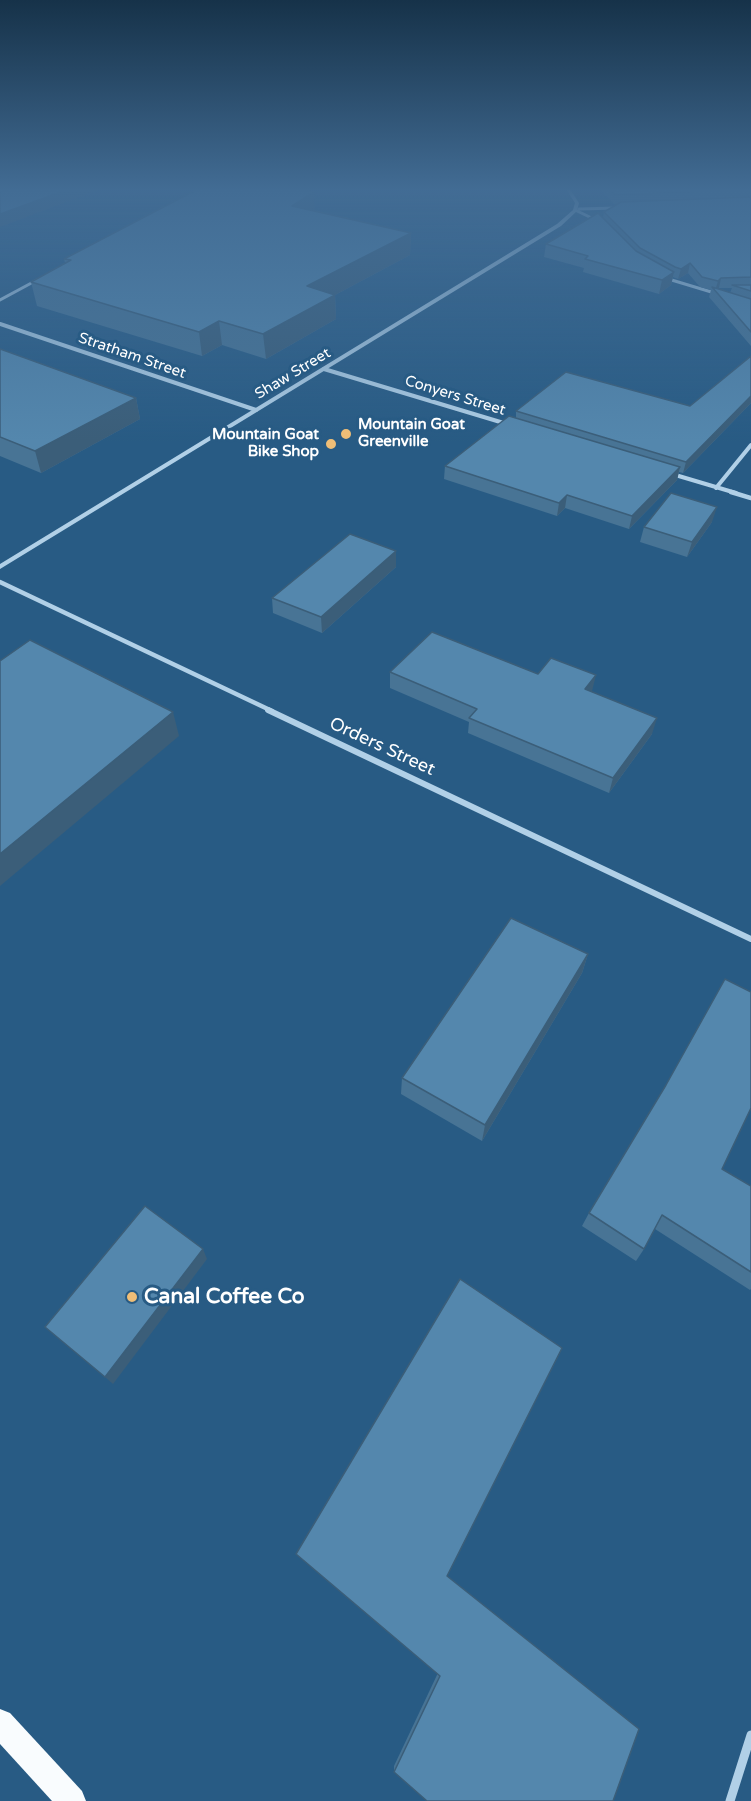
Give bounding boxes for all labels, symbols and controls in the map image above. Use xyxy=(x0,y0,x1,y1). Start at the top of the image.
street label: Stratham Street xyxy=(76,329,188,383)
street label: Shaw Street xyxy=(252,344,334,404)
street label: Conyers Street xyxy=(402,372,508,420)
place label: Mountain Goat Greenville xyxy=(358,416,465,451)
place label: Mountain Goat Bike Shop xyxy=(212,426,319,461)
marker: Mountain Goat Greenville xyxy=(339,427,353,441)
marker: Mountain Goat Bike Shop xyxy=(324,437,338,451)
street label: Orders Street xyxy=(326,713,438,781)
place label: Canal Coffee Co xyxy=(144,1284,305,1310)
marker: Canal Coffee Co xyxy=(125,1290,139,1304)

